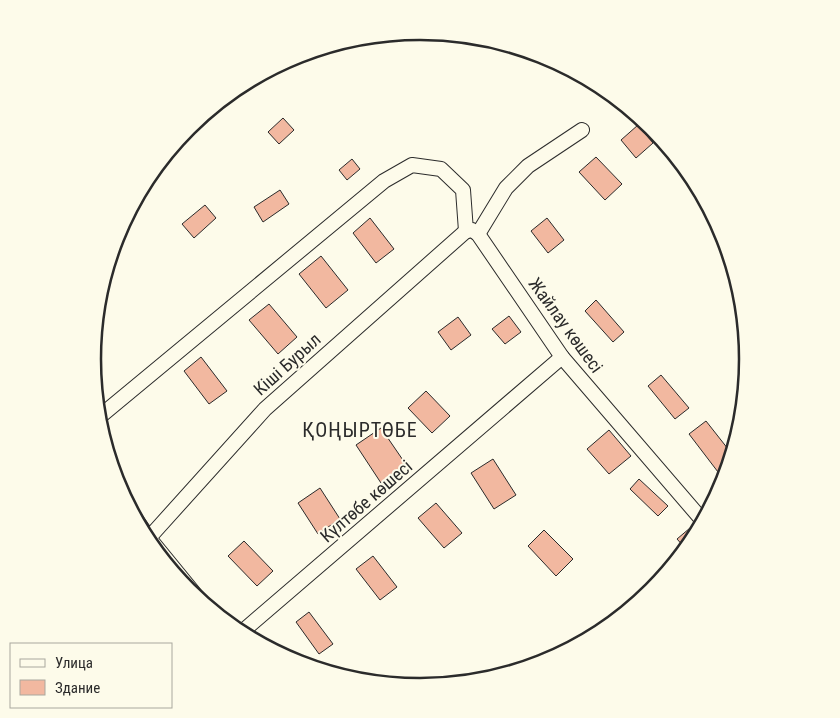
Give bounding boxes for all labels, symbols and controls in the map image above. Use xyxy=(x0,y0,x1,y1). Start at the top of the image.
street label: Жайлау көшесі xyxy=(524,273,608,377)
street label: Кіші Бурыл xyxy=(249,328,325,400)
district label: ҚОҢЫРТӨБЕ xyxy=(302,418,418,442)
street label: Күлтөбе көшесі xyxy=(316,455,416,547)
legend xyxy=(10,643,172,708)
text: Улица xyxy=(55,654,93,672)
text: Здание xyxy=(55,679,100,697)

